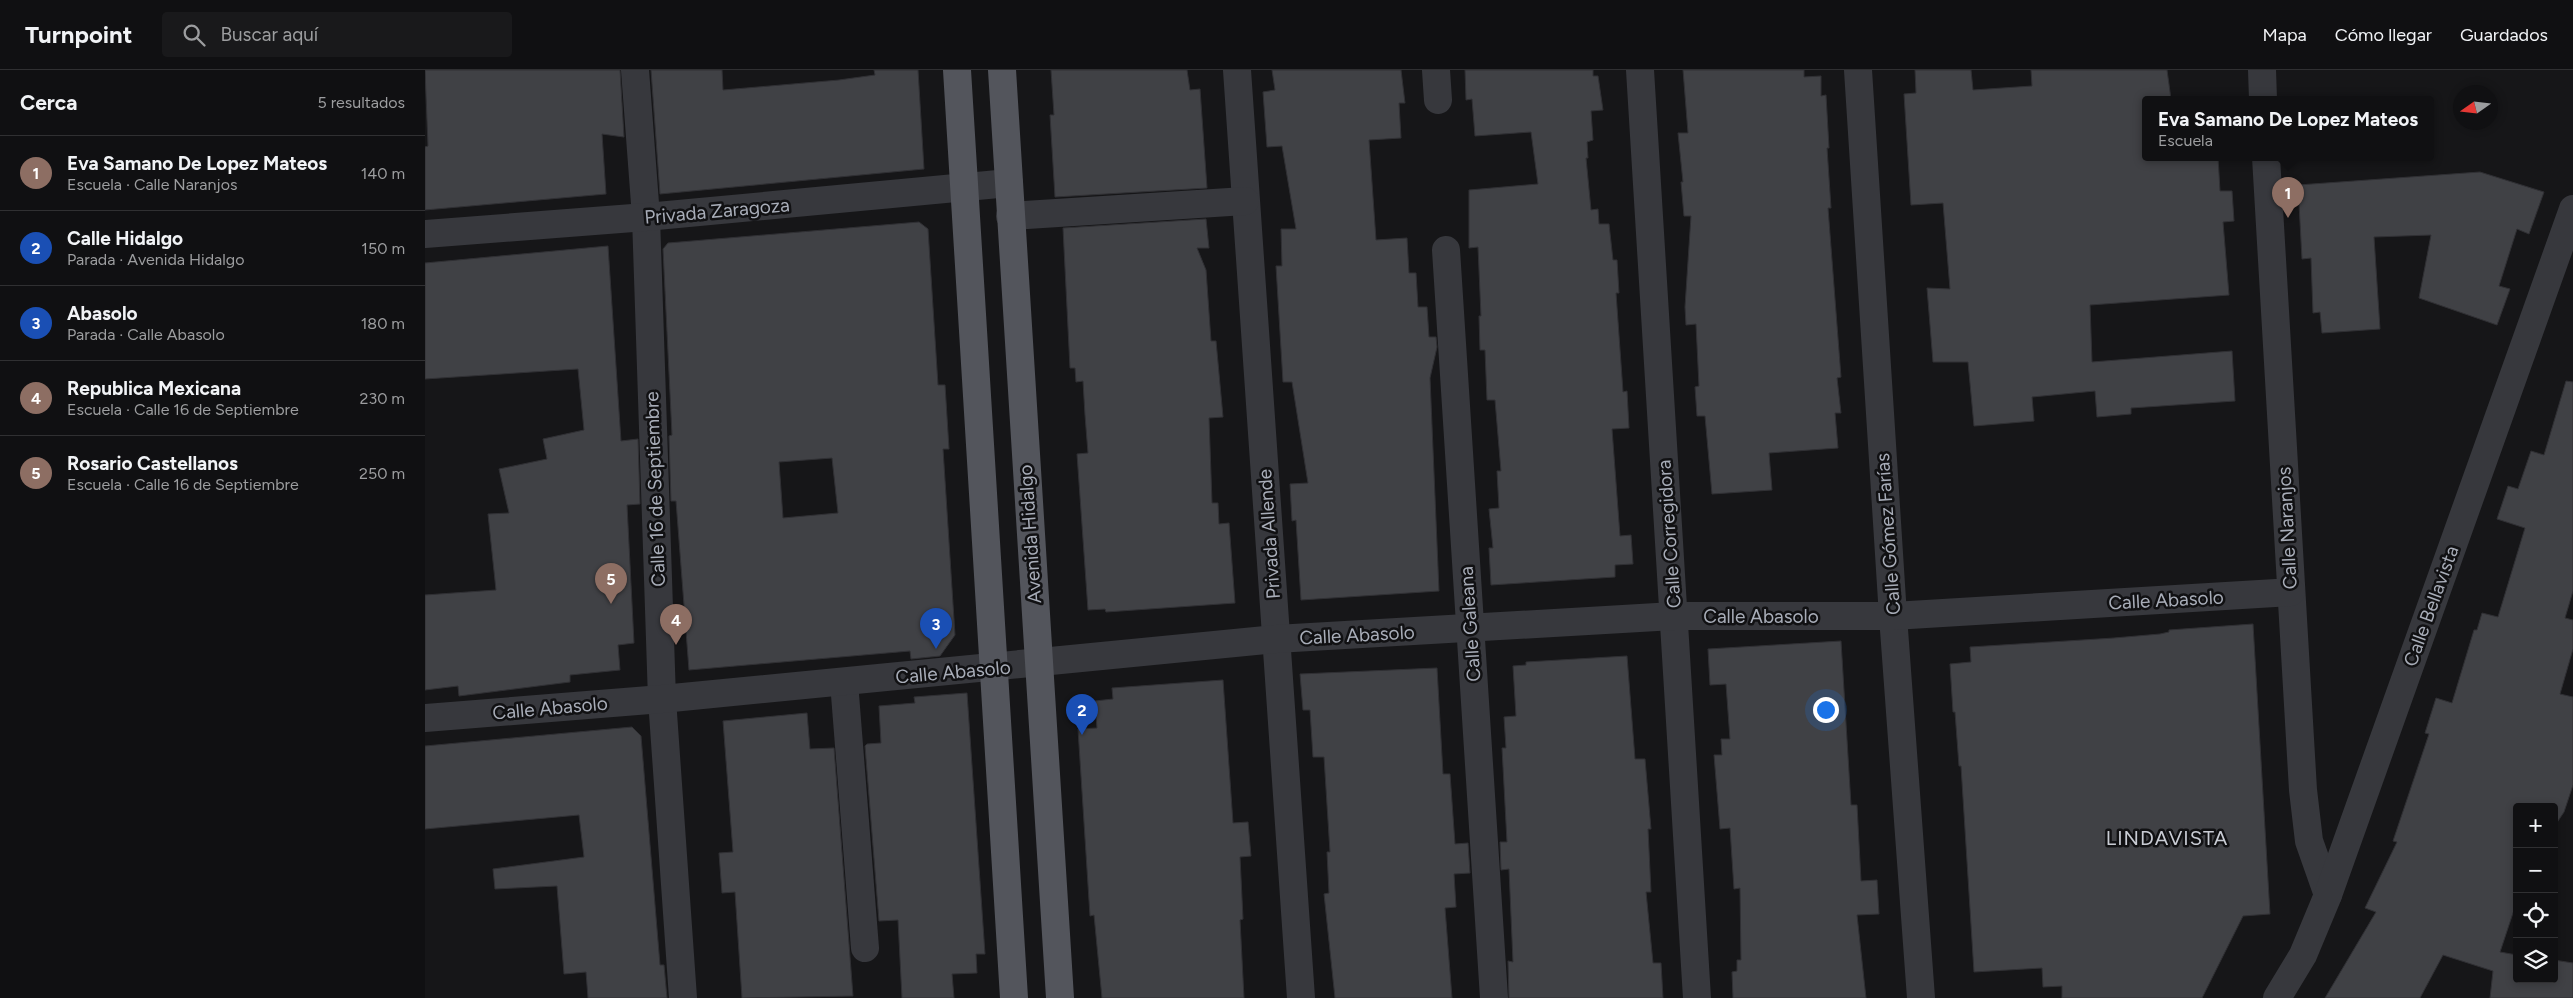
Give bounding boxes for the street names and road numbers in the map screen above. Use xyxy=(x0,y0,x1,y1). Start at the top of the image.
street label: Privada Zaragoza xyxy=(643,193,791,229)
street label: Calle 16 de Septiembre xyxy=(640,391,670,587)
street label: Calle Gómez Farías xyxy=(1871,452,1905,616)
street label: Calle Corregidora xyxy=(1652,459,1686,609)
street label: Avenida Hidalgo xyxy=(1014,464,1046,604)
street label: Calle Naranjos xyxy=(2272,466,2302,590)
street label: Privada Allende xyxy=(1253,468,1285,600)
street label: Calle Bellavista xyxy=(2399,543,2463,669)
street label: Calle Galeana xyxy=(1455,566,1485,682)
street label: Calle Abasolo xyxy=(2108,585,2224,615)
street label: Calle Abasolo xyxy=(1703,605,1819,628)
street label: Calle Abasolo xyxy=(1299,620,1415,650)
street label: Calle Abasolo xyxy=(894,656,1012,688)
street label: Calle Abasolo xyxy=(491,692,609,724)

